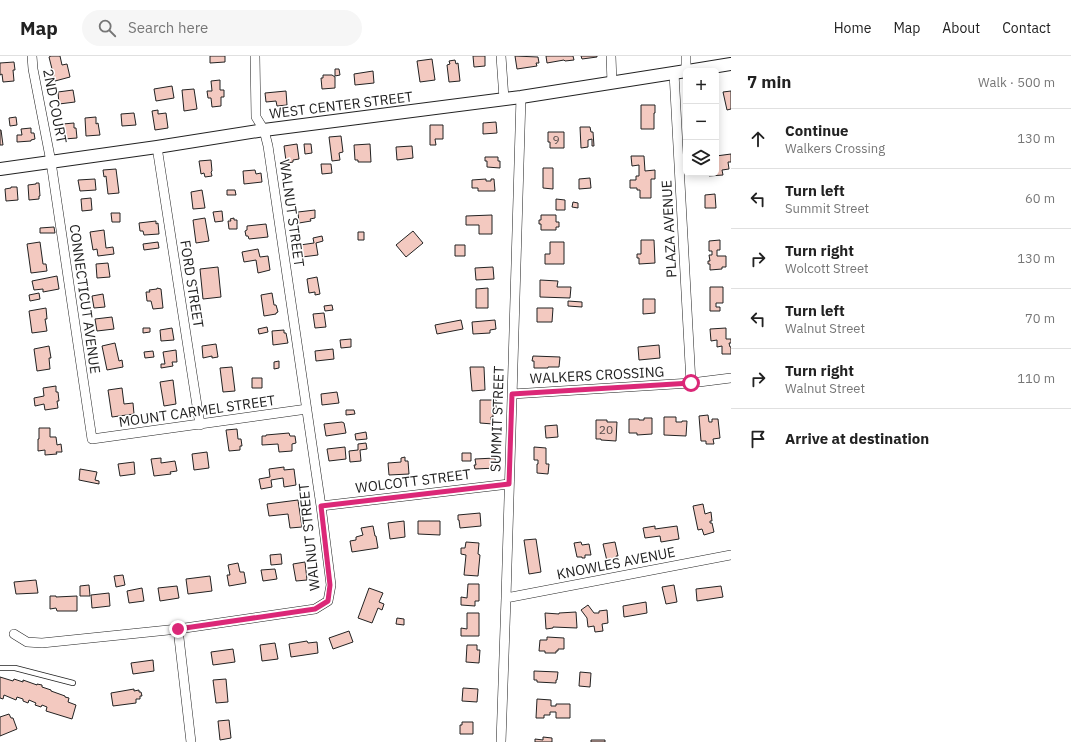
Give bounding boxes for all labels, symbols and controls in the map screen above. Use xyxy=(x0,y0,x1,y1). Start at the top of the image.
search box xyxy=(82,10,362,46)
text: Map xyxy=(20,16,58,40)
icon: search xyxy=(96,17,118,39)
text: Search here xyxy=(128,18,208,37)
text: Home xyxy=(834,19,871,37)
text: Map xyxy=(893,19,920,37)
text: About xyxy=(942,19,980,37)
text: Contact xyxy=(1002,19,1051,37)
street label: 2ND COURT xyxy=(39,67,71,145)
map controls xyxy=(683,68,719,176)
button: + xyxy=(683,68,719,104)
text: 7 min xyxy=(747,71,791,93)
text: Walk · 500 m xyxy=(978,74,1055,91)
street label: WEST CENTER STREET xyxy=(268,87,414,123)
button: − xyxy=(683,104,719,140)
text: Continue xyxy=(785,121,849,140)
icon: ahead xyxy=(747,128,769,150)
text: 130 m xyxy=(1017,130,1055,147)
house number: 9 xyxy=(552,132,560,147)
button: layers xyxy=(683,140,719,176)
text: Walkers Crossing xyxy=(785,140,885,157)
street label: WALNUT STREET xyxy=(276,158,308,268)
street label: PLAZA AVENUE xyxy=(657,180,681,278)
text: Turn left xyxy=(785,181,845,200)
icon: left xyxy=(747,188,769,210)
text: 60 m xyxy=(1025,190,1055,207)
text: Summit Street xyxy=(785,200,869,217)
street label: CONNECTICUT AVENUE xyxy=(66,223,104,375)
street label: FORD STREET xyxy=(176,239,208,329)
text: Turn right xyxy=(785,241,854,260)
icon: right xyxy=(747,248,769,270)
text: 130 m xyxy=(1017,250,1055,267)
text: Wolcott Street xyxy=(785,260,869,277)
text: Turn left xyxy=(785,301,845,320)
icon: left xyxy=(747,308,769,330)
text: 70 m xyxy=(1025,310,1055,327)
text: Walnut Street xyxy=(785,320,865,337)
text: Turn right xyxy=(785,361,854,380)
street label: WALKERS CROSSING xyxy=(529,362,665,388)
street label: SUMMIT STREET xyxy=(486,365,508,473)
icon: right xyxy=(747,368,769,390)
text: 110 m xyxy=(1017,370,1055,387)
route start xyxy=(682,374,700,392)
text: Walnut Street xyxy=(785,380,865,397)
street label: MOUNT CARMEL STREET xyxy=(118,391,276,431)
house number: 20 xyxy=(599,422,613,437)
icon: arrive xyxy=(747,428,769,450)
text: Arrive at destination xyxy=(785,429,929,448)
street label: WOLCOTT STREET xyxy=(354,465,472,497)
street label: WALNUT STREET xyxy=(294,482,324,592)
street label: KNOWLES AVENUE xyxy=(555,543,677,583)
route end xyxy=(169,620,187,638)

